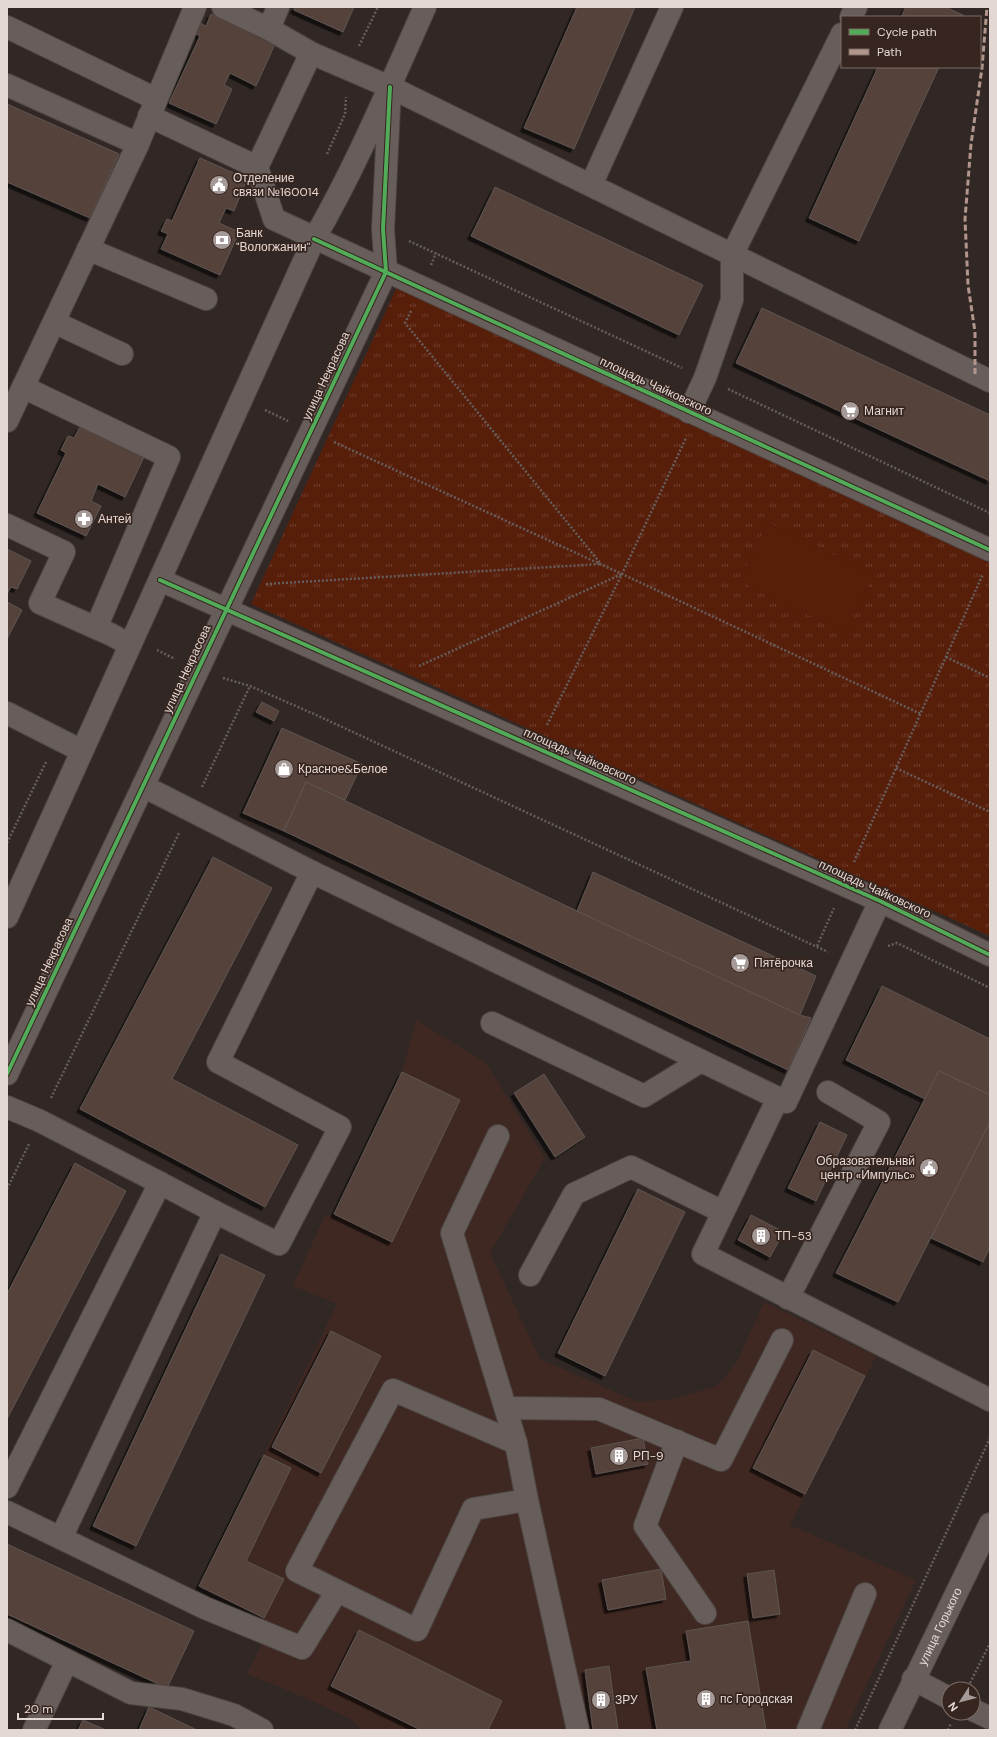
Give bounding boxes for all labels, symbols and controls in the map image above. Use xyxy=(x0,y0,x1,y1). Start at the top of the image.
legend xyxy=(841,16,981,68)
text: Cycle path xyxy=(877,24,937,40)
text: Path xyxy=(877,44,902,60)
place label: Отделение связи №160014 xyxy=(233,170,319,200)
public building icon: Отделение связи №160014 xyxy=(208,174,230,196)
place label: Банк "Вологжанин" xyxy=(236,225,311,255)
bank icon: Банк "Вологжанин" xyxy=(211,229,233,251)
street label: улица Некрасова xyxy=(298,329,354,423)
street label: площадь Чайковского xyxy=(597,353,715,419)
supermarket icon: Магнит xyxy=(839,400,861,422)
place label: Магнит xyxy=(864,403,905,419)
pharmacy icon: Антей xyxy=(73,508,95,530)
place label: Антей xyxy=(98,511,131,527)
street label: улица Некрасова xyxy=(159,622,215,716)
street label: площадь Чайковского xyxy=(521,724,639,788)
shop icon: Красное&Белое xyxy=(273,758,295,780)
place label: Красное&Белое xyxy=(298,761,388,777)
street label: площадь Чайковского xyxy=(816,856,934,922)
street label: улица Некрасова xyxy=(21,915,77,1009)
supermarket icon: Пятёрочка xyxy=(729,952,751,974)
place label: Пятёрочка xyxy=(754,955,813,971)
place label: Образовательнвй центр «Импульс» xyxy=(816,1153,915,1183)
public building icon: Образовательнвй центр «Импульс» xyxy=(918,1157,940,1179)
building icon: ТП-53 xyxy=(750,1225,772,1247)
place label: ТП-53 xyxy=(775,1228,812,1244)
building icon: РП-9 xyxy=(608,1445,630,1467)
place label: РП-9 xyxy=(633,1448,664,1464)
street label: улица Горького xyxy=(915,1585,966,1668)
north arrow xyxy=(941,1681,981,1721)
building icon: пс Городская xyxy=(695,1688,717,1710)
building icon: ЗРУ xyxy=(590,1689,612,1711)
place label: пс Городская xyxy=(720,1691,793,1707)
place label: ЗРУ xyxy=(615,1692,638,1708)
scale bar xyxy=(18,1695,103,1721)
text: N xyxy=(945,1700,961,1714)
text: 20 m xyxy=(24,1701,53,1717)

